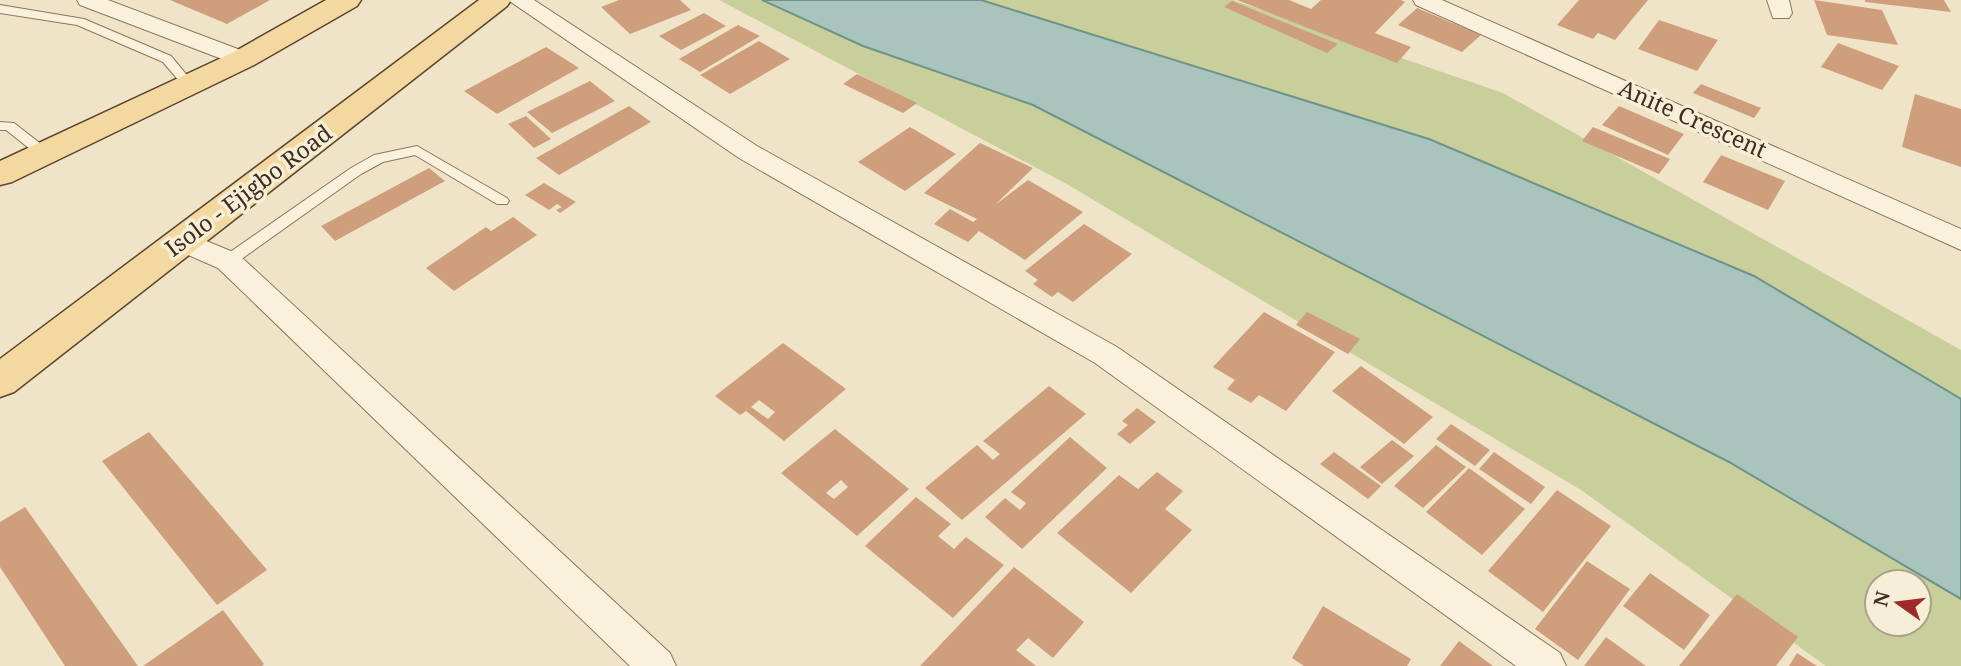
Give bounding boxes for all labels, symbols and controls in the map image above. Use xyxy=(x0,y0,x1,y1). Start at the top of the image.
street label: Anite Crescent xyxy=(1614,71,1772,165)
street label: Isolo - Ejigbo Road xyxy=(158,117,338,263)
north arrow xyxy=(1863,568,1933,638)
text: N xyxy=(1867,588,1896,609)

